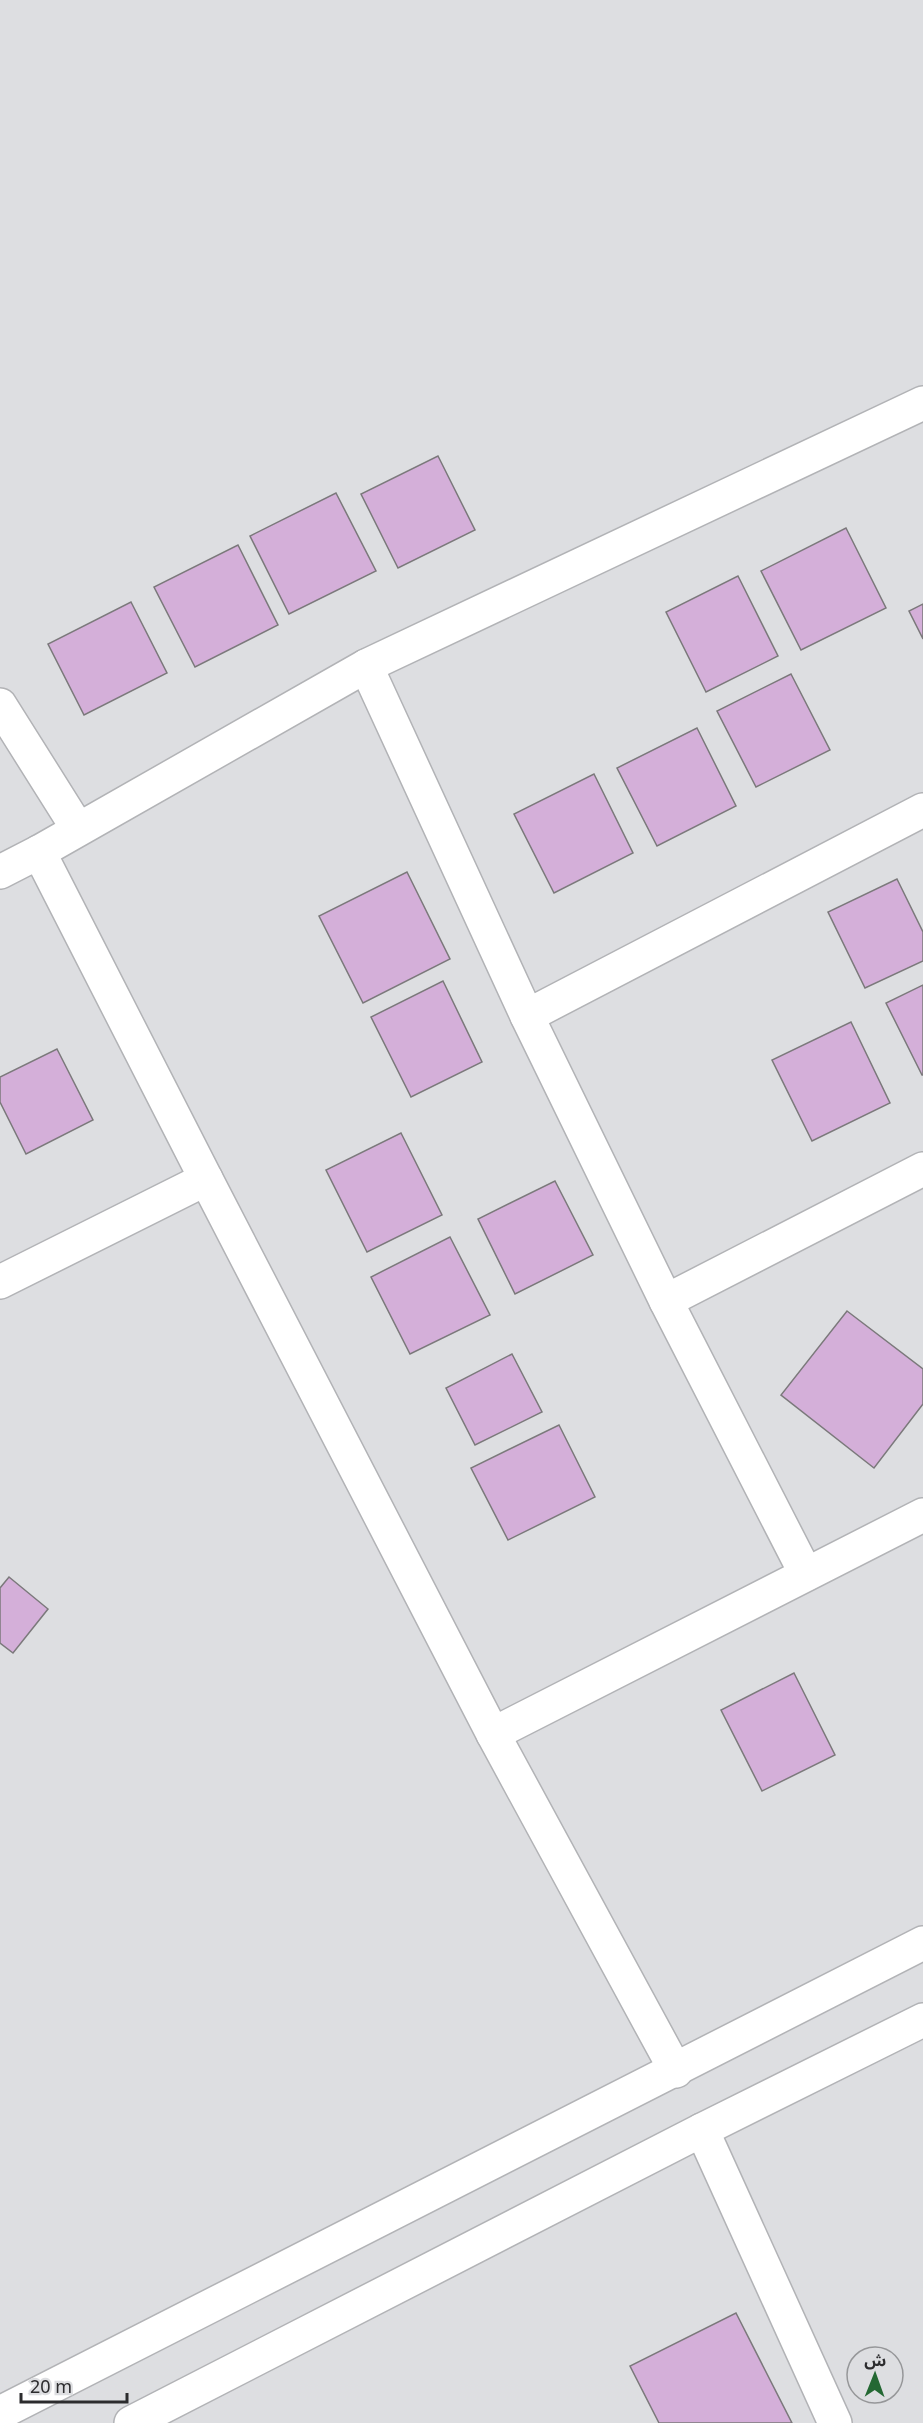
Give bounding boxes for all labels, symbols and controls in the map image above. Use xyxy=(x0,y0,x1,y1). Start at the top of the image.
text: ش xyxy=(864,2344,887,2378)
north arrow xyxy=(845,2345,905,2405)
scale bar xyxy=(21,2366,128,2404)
text: 20 m xyxy=(30,2368,72,2406)

